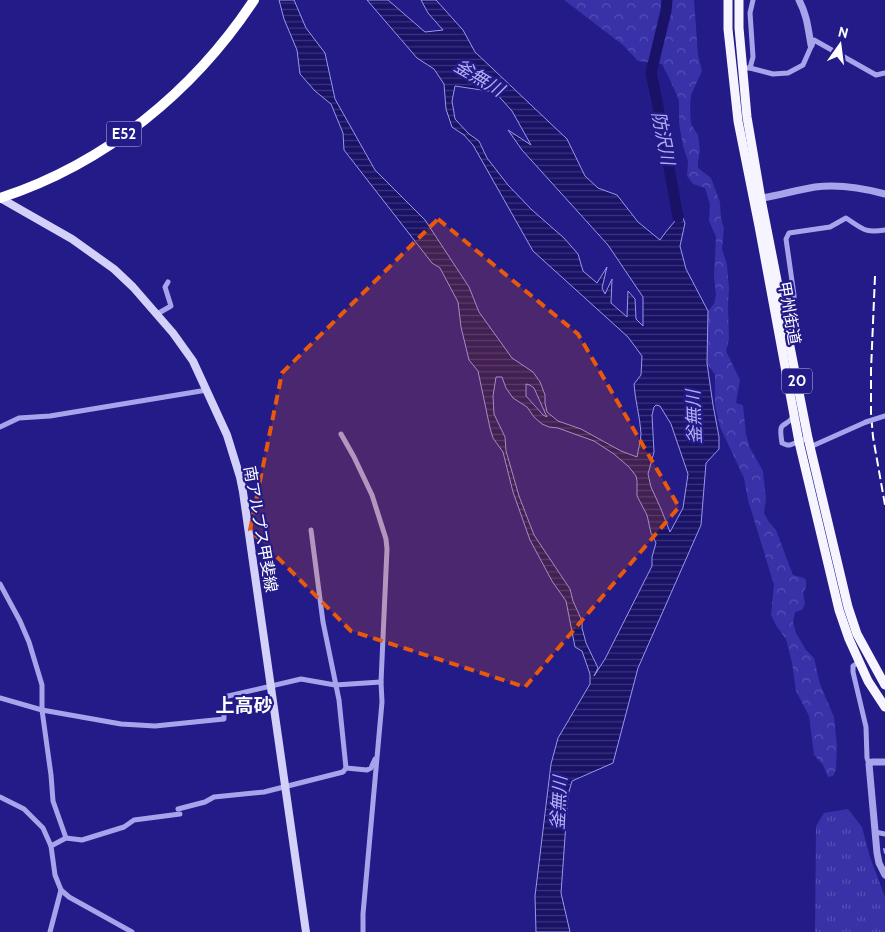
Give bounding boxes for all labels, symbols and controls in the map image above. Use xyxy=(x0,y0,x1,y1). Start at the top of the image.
north arrow xyxy=(815,20,865,70)
text: N xyxy=(836,22,850,42)
water label: 釜無川 xyxy=(450,55,510,102)
water label: 防沢川 xyxy=(647,109,679,169)
road number: E52 xyxy=(106,122,142,146)
street label: 甲州街道 xyxy=(775,280,804,346)
road number: 20 xyxy=(782,368,812,394)
water label: 釜無川 xyxy=(682,388,706,444)
street label: 南アルプス甲斐線 xyxy=(240,464,281,594)
district label: 上高砂 xyxy=(215,694,273,717)
water label: 釜無川 xyxy=(547,773,572,831)

